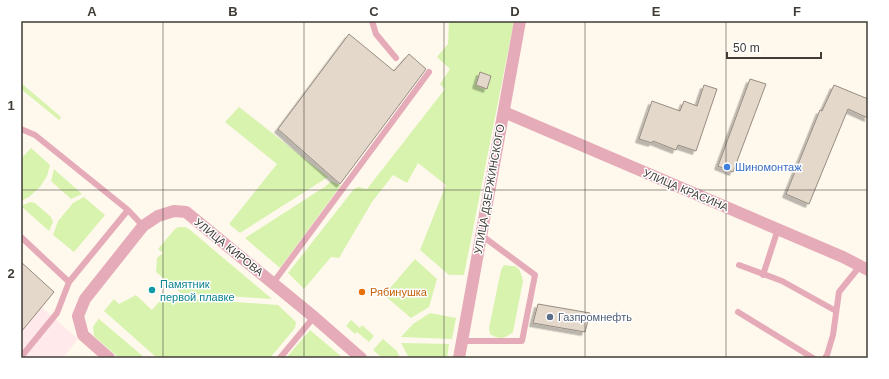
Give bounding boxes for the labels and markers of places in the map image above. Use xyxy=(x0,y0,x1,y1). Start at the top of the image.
place label: Шиномонтаж xyxy=(735,161,802,173)
marker: Шиномонтаж xyxy=(722,162,732,172)
place label: Памятник первой плавке xyxy=(160,278,235,303)
marker: Памятник первой плавке xyxy=(147,285,157,295)
place label: Рябинушка xyxy=(370,286,428,298)
marker: Рябинушка xyxy=(357,287,367,297)
place label: Газпромнефть xyxy=(558,311,632,323)
marker: Газпромнефть xyxy=(545,312,555,322)

